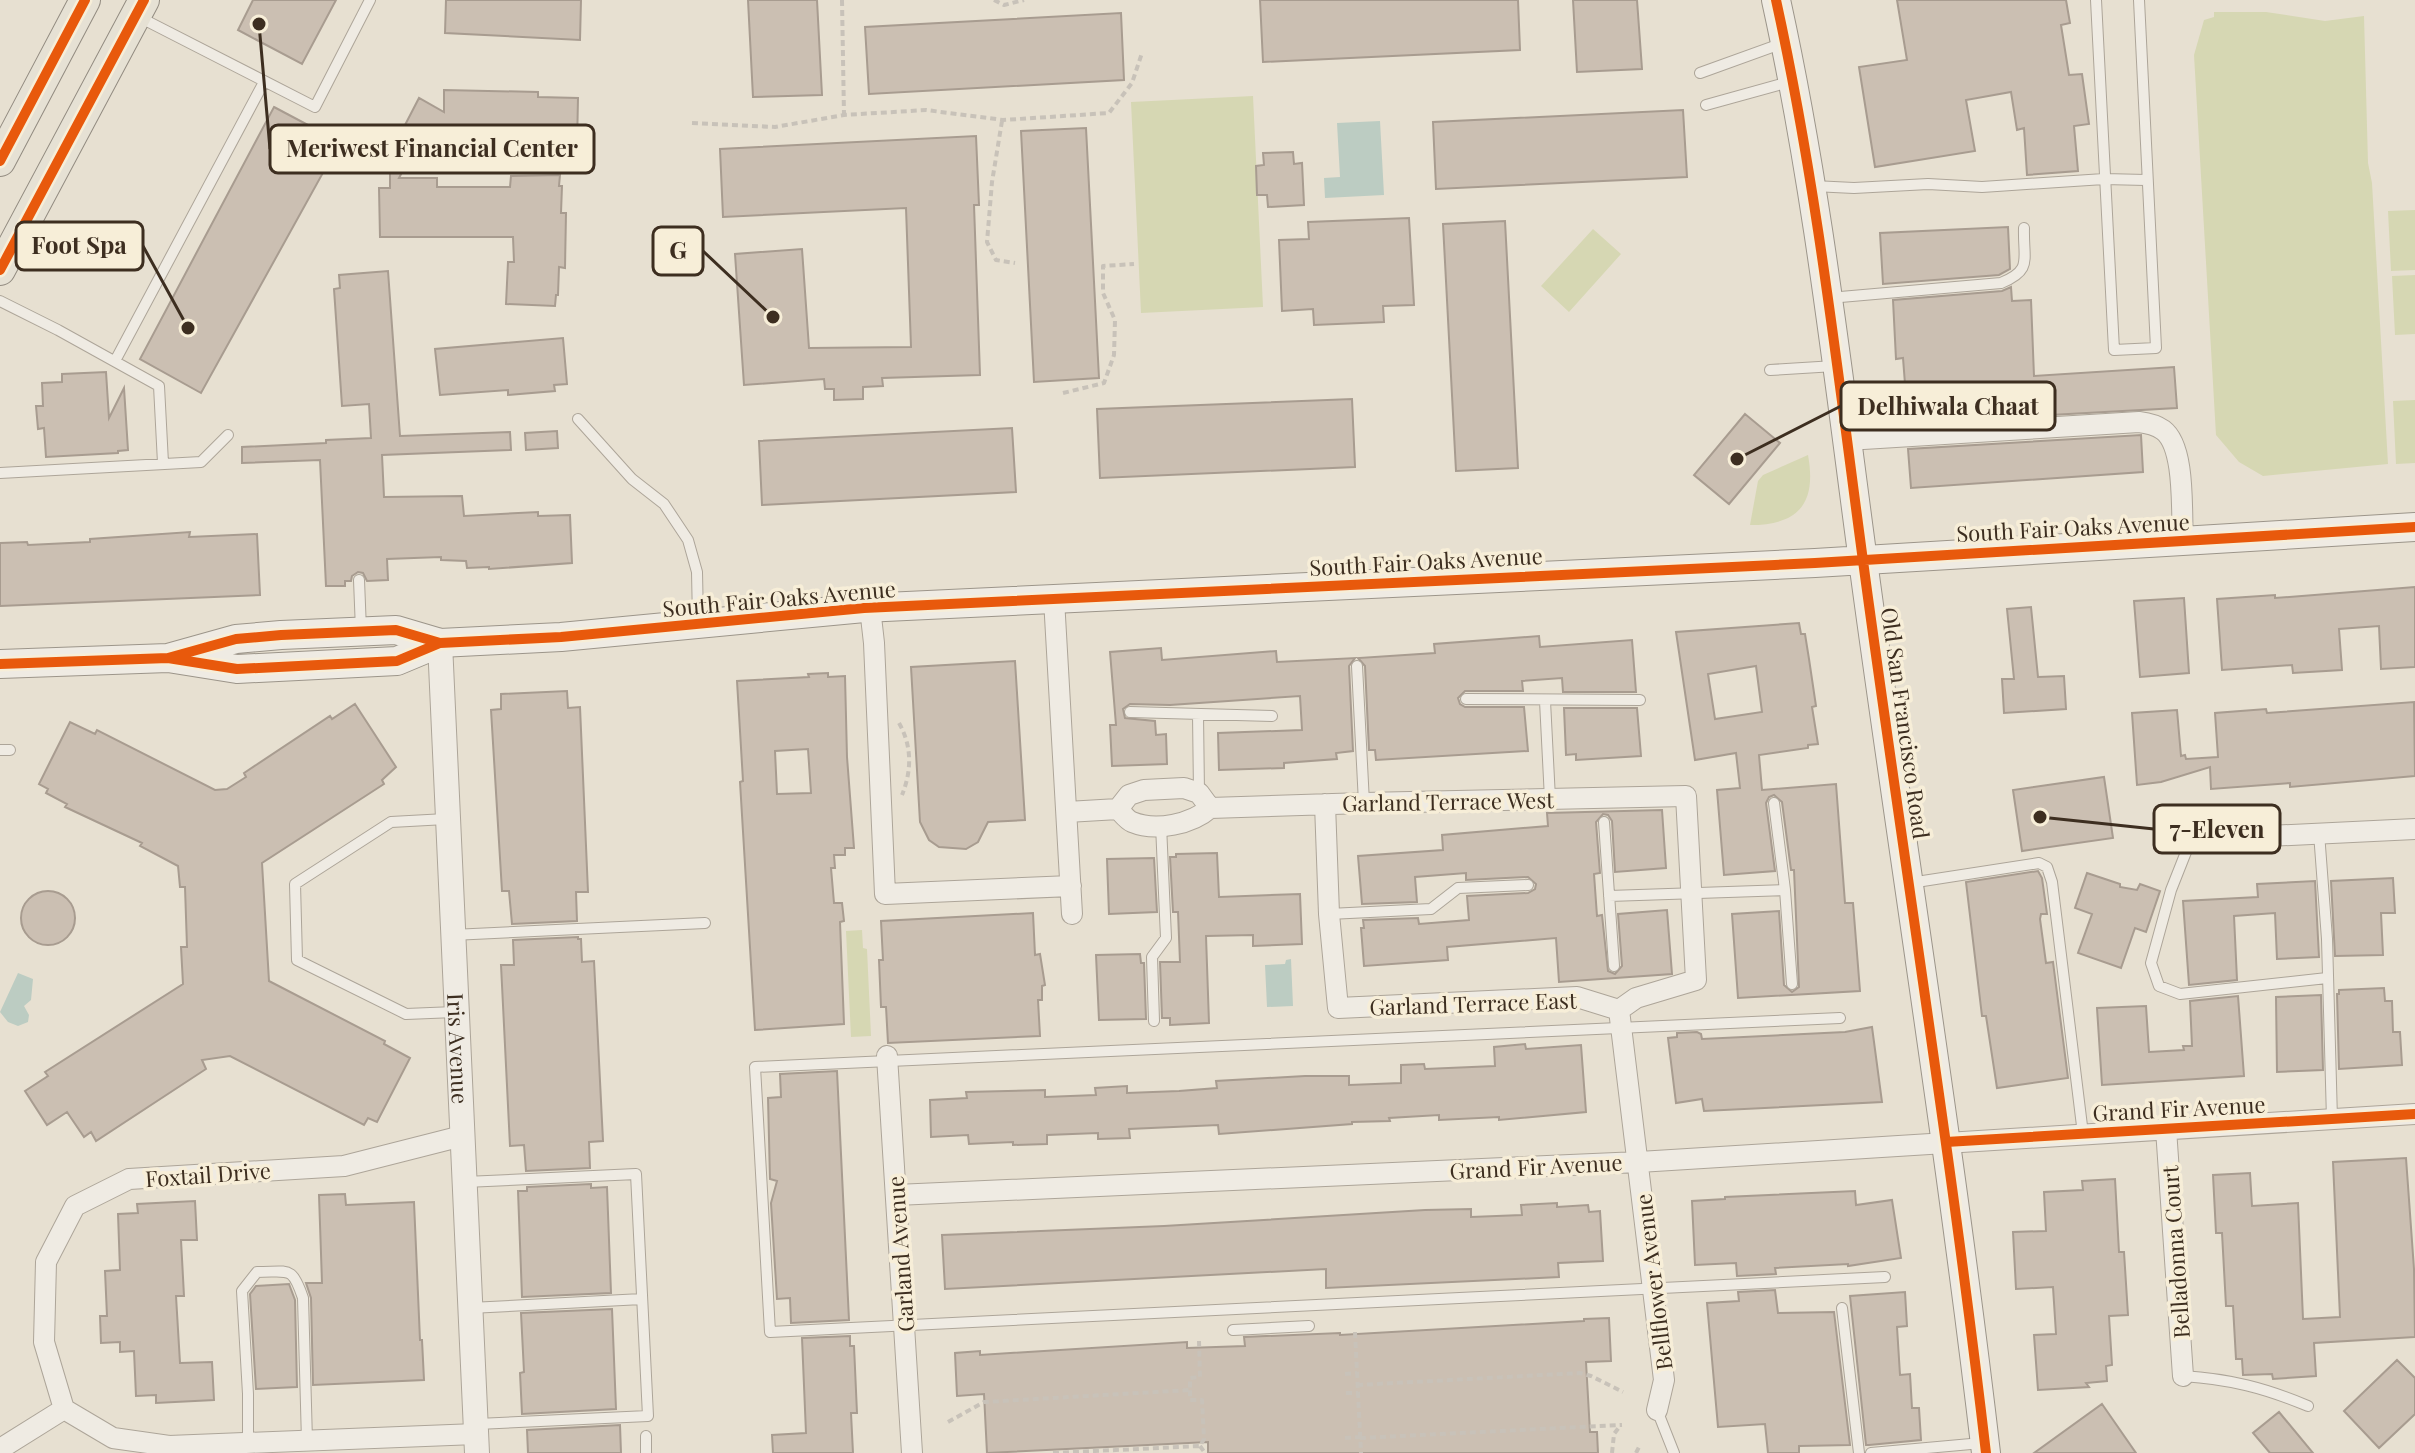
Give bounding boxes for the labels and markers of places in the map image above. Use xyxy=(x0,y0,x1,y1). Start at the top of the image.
callout: Meriwest Financial Center xyxy=(270,125,594,173)
callout: Foot Spa xyxy=(16,222,143,270)
callout: G xyxy=(653,227,703,275)
callout: Delhiwala Chaat xyxy=(1841,382,2055,430)
callout: 7-Eleven xyxy=(2154,805,2280,853)

